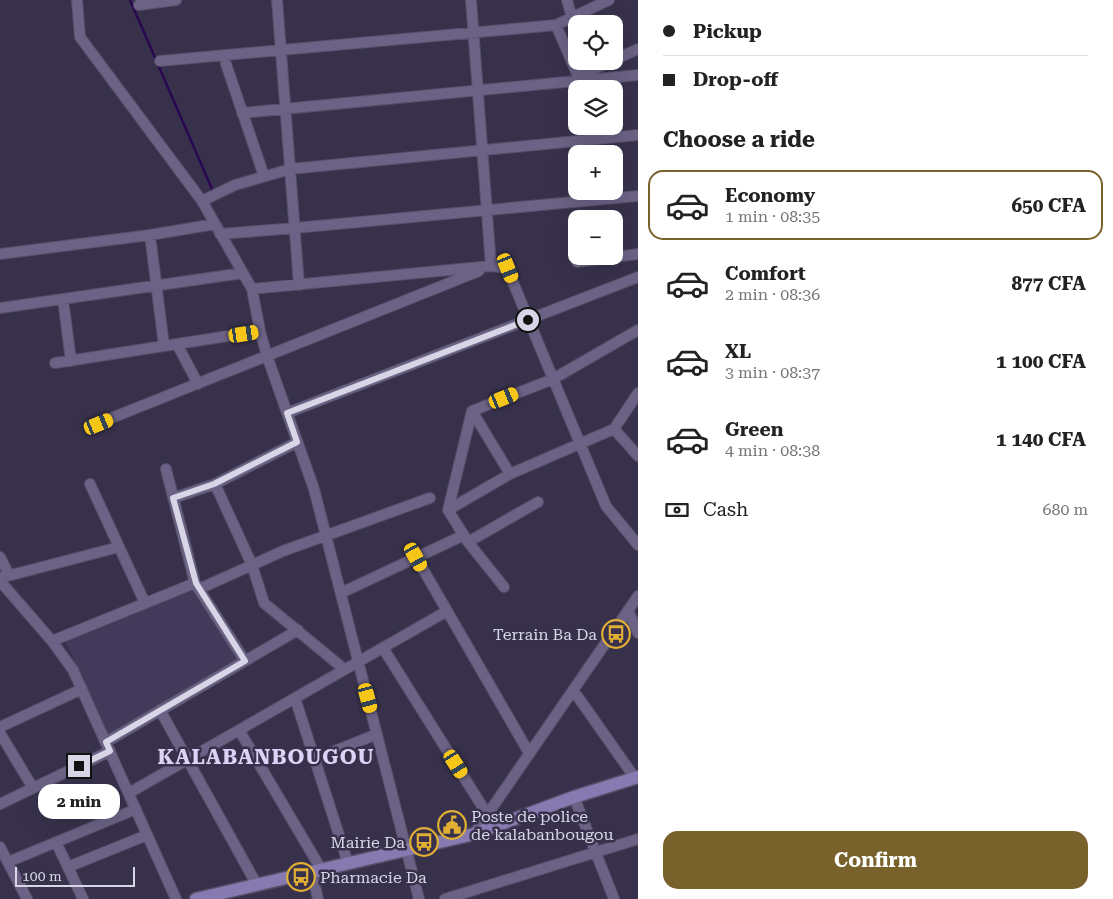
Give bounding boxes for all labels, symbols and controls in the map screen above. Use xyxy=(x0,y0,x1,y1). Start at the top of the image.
map controls xyxy=(568,15,623,265)
button: locate xyxy=(568,15,623,70)
text: Pickup xyxy=(693,20,762,43)
text: Drop-off xyxy=(693,68,778,91)
button: layers xyxy=(568,80,623,135)
text: Choose a ride xyxy=(663,127,815,152)
button: + xyxy=(568,145,623,200)
icon: car xyxy=(665,183,710,228)
text: Economy xyxy=(725,184,815,207)
text: 650 CFA xyxy=(1011,194,1086,217)
text: 1 min · 08:35 xyxy=(725,207,820,226)
button: − xyxy=(568,210,623,265)
car xyxy=(495,251,520,285)
icon: car xyxy=(665,261,710,306)
text: Comfort xyxy=(725,262,806,285)
text: 877 CFA xyxy=(1011,272,1086,295)
text: 2 min · 08:36 xyxy=(725,285,820,304)
route start xyxy=(517,309,539,331)
car xyxy=(228,324,259,344)
icon: car xyxy=(665,339,710,384)
text: XL xyxy=(725,340,751,363)
text: 1 100 CFA xyxy=(996,350,1086,373)
text: 3 min · 08:37 xyxy=(725,363,820,382)
car xyxy=(487,385,520,411)
car xyxy=(82,411,115,437)
icon: car xyxy=(665,417,710,462)
text: Green xyxy=(725,418,783,441)
text: 1 140 CFA xyxy=(996,428,1086,451)
text: 4 min · 08:38 xyxy=(725,441,820,460)
icon: cash xyxy=(663,496,691,524)
text: Cash xyxy=(703,498,748,521)
text: 680 m xyxy=(1042,500,1088,519)
car xyxy=(402,540,429,574)
bus stop icon: Terrain Ba Da xyxy=(601,619,631,649)
place label: Terrain Ba Da xyxy=(493,625,597,644)
car xyxy=(356,682,379,714)
district label: KALABANBOUGOU xyxy=(157,745,375,769)
car xyxy=(441,747,470,781)
route end xyxy=(68,755,90,777)
callout: 2 min xyxy=(38,784,120,818)
text: 2 min xyxy=(57,792,101,811)
place label: Poste de police de kalabanbougou xyxy=(471,807,614,844)
public building icon: Poste de police de kalabanbougou xyxy=(437,810,467,840)
bus stop icon: Mairie Da xyxy=(409,827,439,857)
button: Confirm xyxy=(663,831,1088,889)
place label: Mairie Da xyxy=(331,833,405,852)
bus stop icon: Pharmacie Da xyxy=(286,862,316,892)
scale bar xyxy=(15,864,135,887)
text: 100 m xyxy=(22,868,62,884)
place label: Pharmacie Da xyxy=(320,868,427,887)

